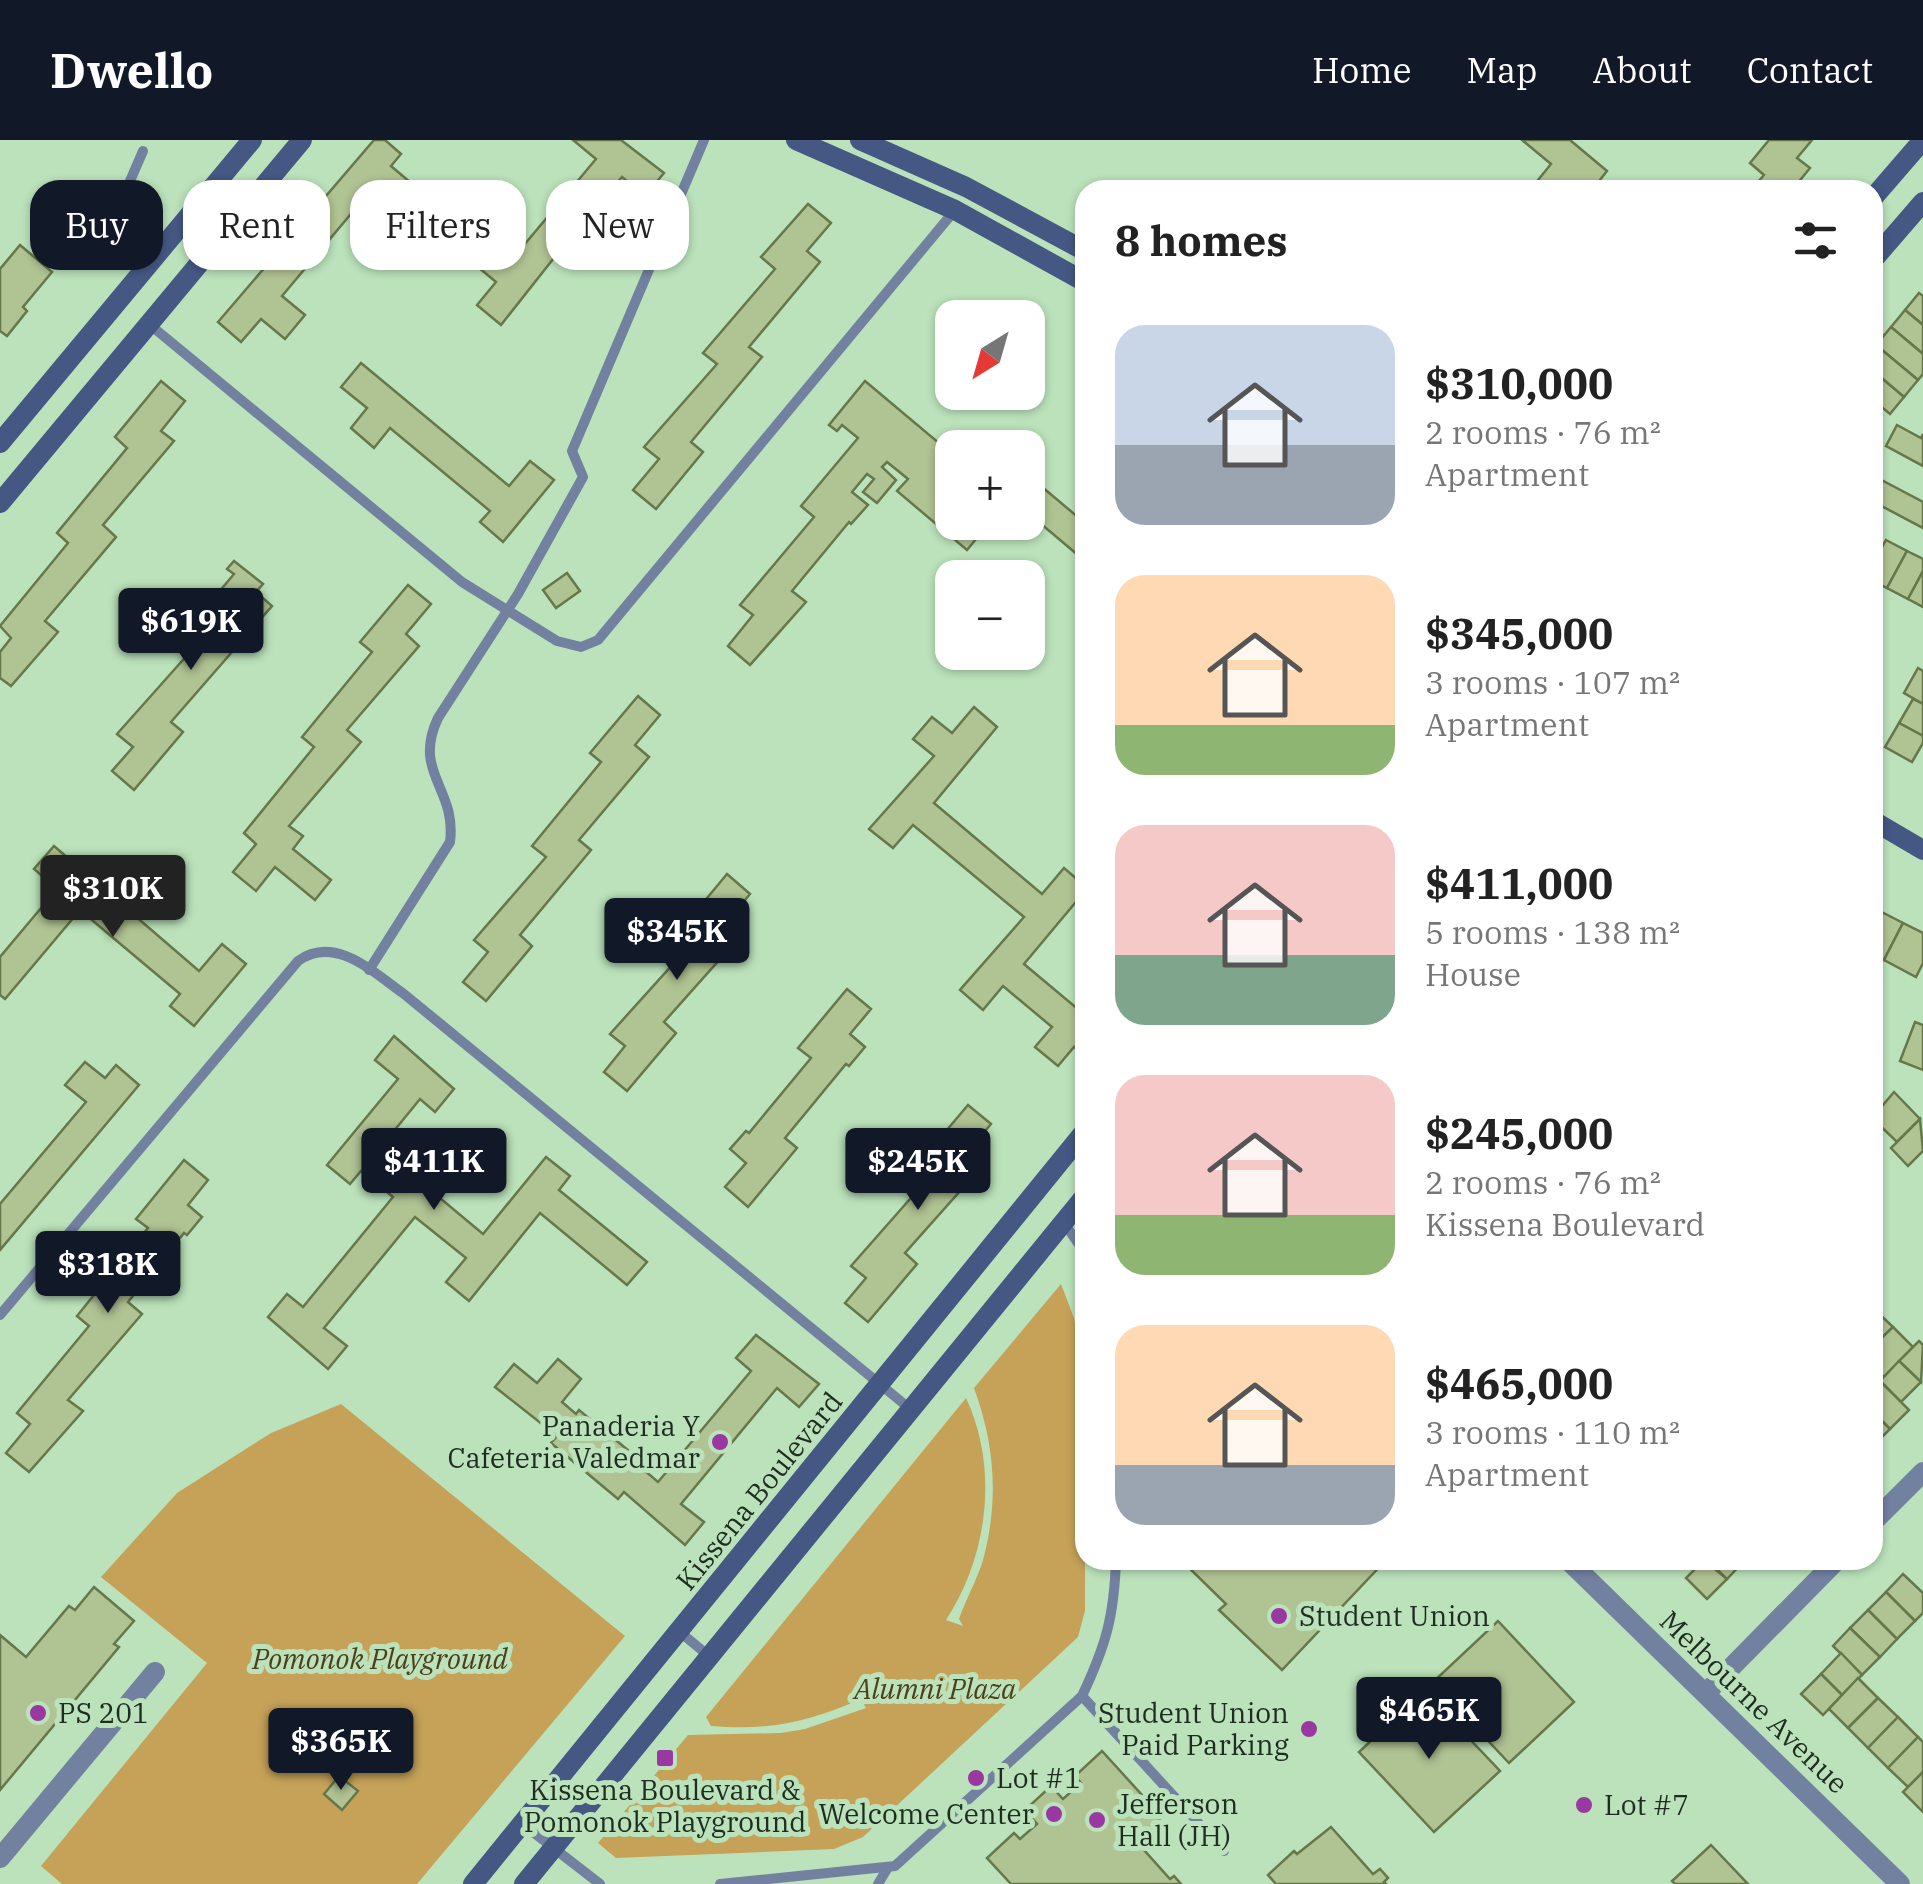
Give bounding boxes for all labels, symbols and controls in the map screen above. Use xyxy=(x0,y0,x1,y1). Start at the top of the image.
text: Dwello xyxy=(50,39,213,101)
text: Home xyxy=(1312,47,1411,93)
text: Map xyxy=(1466,47,1538,93)
text: About xyxy=(1593,47,1692,93)
text: Contact xyxy=(1747,47,1873,93)
chip: Buy xyxy=(30,180,163,270)
chip: Rent xyxy=(183,180,330,270)
chip: Filters xyxy=(350,180,526,270)
chip: New xyxy=(546,180,689,270)
text: 8 homes xyxy=(1115,213,1288,268)
icon: filters xyxy=(1788,213,1843,268)
north arrow xyxy=(935,300,1045,410)
map controls xyxy=(935,300,1045,670)
text: $310,000 xyxy=(1425,356,1613,411)
icon: home xyxy=(1195,365,1315,485)
text: 2 rooms · 76 m² xyxy=(1425,411,1661,453)
button: + xyxy=(935,430,1045,540)
text: Apartment xyxy=(1425,453,1589,495)
button: − xyxy=(935,560,1045,670)
pin: $619K xyxy=(121,588,261,673)
text: $619K xyxy=(140,599,242,641)
text: $345,000 xyxy=(1425,606,1613,661)
icon: home xyxy=(1195,615,1315,735)
text: 3 rooms · 107 m² xyxy=(1425,661,1680,703)
text: Apartment xyxy=(1425,703,1589,745)
pin: $310K xyxy=(43,855,183,940)
text: $411,000 xyxy=(1425,856,1613,911)
icon: home xyxy=(1195,865,1315,985)
text: $310K xyxy=(62,866,164,908)
pin: $345K xyxy=(607,898,747,983)
text: $345K xyxy=(626,909,728,951)
text: 5 rooms · 138 m² xyxy=(1425,911,1680,953)
text: House xyxy=(1425,953,1521,995)
text: $245,000 xyxy=(1425,1106,1613,1161)
icon: home xyxy=(1195,1115,1315,1235)
pin: $411K xyxy=(364,1128,504,1213)
pin: $245K xyxy=(848,1128,988,1213)
text: $411K xyxy=(383,1139,485,1181)
text: $245K xyxy=(867,1139,969,1181)
text: 2 rooms · 76 m² xyxy=(1425,1161,1661,1203)
text: Kissena Boulevard xyxy=(1425,1203,1705,1245)
pin: $318K xyxy=(38,1231,178,1316)
text: $318K xyxy=(57,1242,159,1284)
text: $465,000 xyxy=(1425,1356,1613,1411)
icon: home xyxy=(1195,1365,1315,1485)
street label: Kissena Boulevard xyxy=(667,1384,850,1598)
place label: Panaderia Y Cafeteria Valedmar xyxy=(447,1407,701,1476)
text: 3 rooms · 110 m² xyxy=(1425,1411,1680,1453)
marker: Panaderia Y Cafeteria Valedmar xyxy=(709,1431,731,1453)
text: Apartment xyxy=(1425,1453,1589,1495)
place label: Student Union xyxy=(1299,1597,1490,1634)
street label: Melbourne Avenue xyxy=(1652,1602,1856,1801)
marker: Student Union xyxy=(1268,1605,1290,1627)
park label: Pomonok Playground xyxy=(251,1640,509,1677)
park label: Alumni Plaza xyxy=(852,1670,1016,1707)
pin: $465K xyxy=(1359,1677,1499,1762)
text: $465K xyxy=(1378,1688,1480,1730)
place label: PS 201 xyxy=(58,1694,149,1731)
place label: Student Union Paid Parking xyxy=(1098,1694,1289,1763)
marker: PS 201 xyxy=(27,1702,49,1724)
pin: $365K xyxy=(271,1708,411,1793)
marker: Student Union Paid Parking xyxy=(1298,1718,1320,1740)
text: $365K xyxy=(290,1719,392,1761)
marker: Kissena Boulevard & Pomonok Playground xyxy=(654,1747,676,1769)
place label: Lot #1 xyxy=(996,1759,1081,1796)
marker: Lot #1 xyxy=(965,1767,987,1789)
place label: Kissena Boulevard & Pomonok Playground xyxy=(524,1771,806,1840)
place label: Jefferson Hall (JH) xyxy=(1117,1785,1238,1854)
place label: Lot #7 xyxy=(1604,1786,1689,1823)
marker: Lot #7 xyxy=(1573,1794,1595,1816)
place label: Welcome Center xyxy=(819,1795,1035,1832)
marker: Welcome Center xyxy=(1043,1803,1065,1825)
marker: Jefferson Hall (JH) xyxy=(1086,1809,1108,1831)

